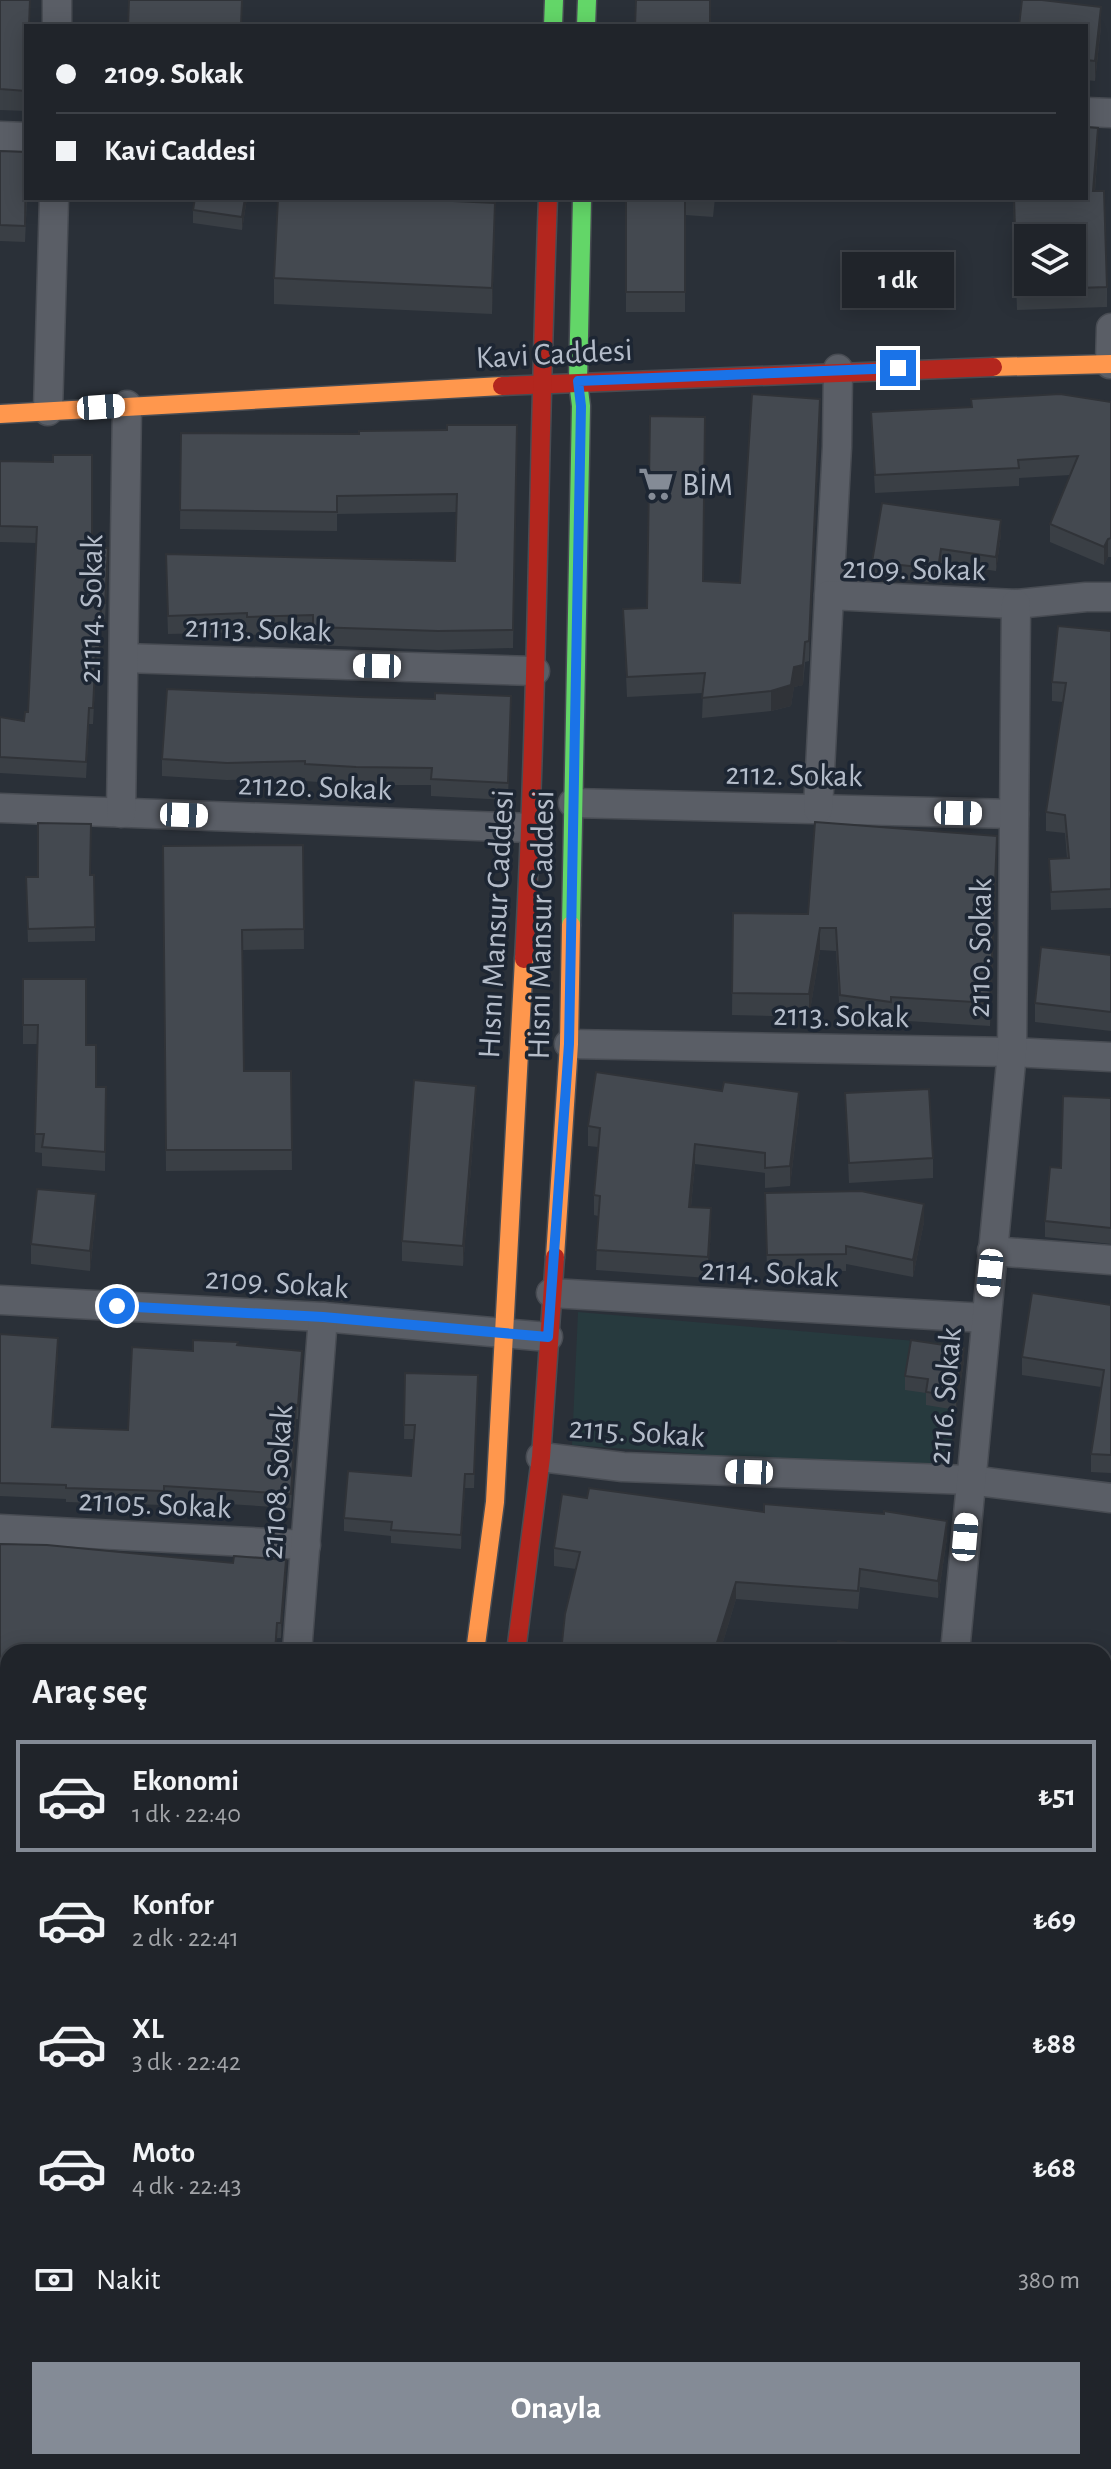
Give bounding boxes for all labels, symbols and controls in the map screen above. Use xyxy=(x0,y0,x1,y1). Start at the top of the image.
text: 2109. Sokak xyxy=(104,59,243,89)
text: Kavi Caddesi xyxy=(104,136,256,166)
map controls xyxy=(1014,224,1086,296)
button: layers xyxy=(1014,224,1086,296)
callout: 1 dk xyxy=(842,252,954,308)
text: 1 dk xyxy=(878,267,918,293)
street label: Kavi Caddesi xyxy=(475,334,633,374)
route end xyxy=(880,350,916,386)
car xyxy=(76,393,126,421)
supermarket icon: BİM xyxy=(637,465,675,503)
place label: BİM xyxy=(682,468,733,501)
street label: 21114. Sokak xyxy=(74,534,108,684)
street label: 2109. Sokak xyxy=(842,552,986,586)
street label: 21113. Sokak xyxy=(184,610,332,648)
car xyxy=(353,654,401,678)
street label: 2112. Sokak xyxy=(725,758,863,792)
street label: 21120. Sokak xyxy=(237,768,393,806)
street label: Hısnı Mansur Caddesi xyxy=(473,789,519,1059)
street label: Hisni Mansur Caddesi xyxy=(523,790,559,1060)
car xyxy=(934,801,982,825)
car xyxy=(160,802,208,828)
street label: 2110. Sokak xyxy=(963,878,997,1018)
street label: 2113. Sokak xyxy=(773,999,910,1033)
car xyxy=(976,1248,1004,1298)
street label: 2114. Sokak xyxy=(700,1253,840,1293)
street label: 2109. Sokak xyxy=(204,1262,350,1304)
route start xyxy=(99,1288,135,1324)
street label: 2116. Sokak xyxy=(923,1326,967,1466)
street label: 21108. Sokak xyxy=(256,1403,298,1560)
street label: 2115. Sokak xyxy=(568,1411,706,1453)
car xyxy=(725,1459,773,1485)
street label: 21105. Sokak xyxy=(78,1484,233,1524)
car xyxy=(951,1512,979,1562)
text: Araç seç xyxy=(32,1674,147,1710)
icon: car xyxy=(36,1760,108,1832)
text: Ekonomi xyxy=(132,1766,239,1796)
text: ₺51 xyxy=(1038,1781,1076,1811)
text: 1 dk · 22:40 xyxy=(132,1801,241,1827)
icon: car xyxy=(36,1884,108,1956)
text: Konfor xyxy=(132,1890,214,1920)
text: ₺69 xyxy=(1033,1905,1076,1935)
text: 2 dk · 22:41 xyxy=(132,1925,239,1951)
icon: car xyxy=(36,2008,108,2080)
text: XL xyxy=(132,2014,164,2044)
text: ₺88 xyxy=(1032,2029,1076,2059)
text: 3 dk · 22:42 xyxy=(132,2049,241,2075)
icon: car xyxy=(36,2132,108,2204)
text: Moto xyxy=(132,2138,195,2168)
text: ₺68 xyxy=(1033,2153,1076,2183)
text: 4 dk · 22:43 xyxy=(132,2173,242,2199)
icon: cash xyxy=(32,2258,76,2302)
text: Nakit xyxy=(96,2265,160,2295)
text: 380 m xyxy=(1018,2267,1080,2293)
button: Onayla xyxy=(32,2362,1080,2454)

